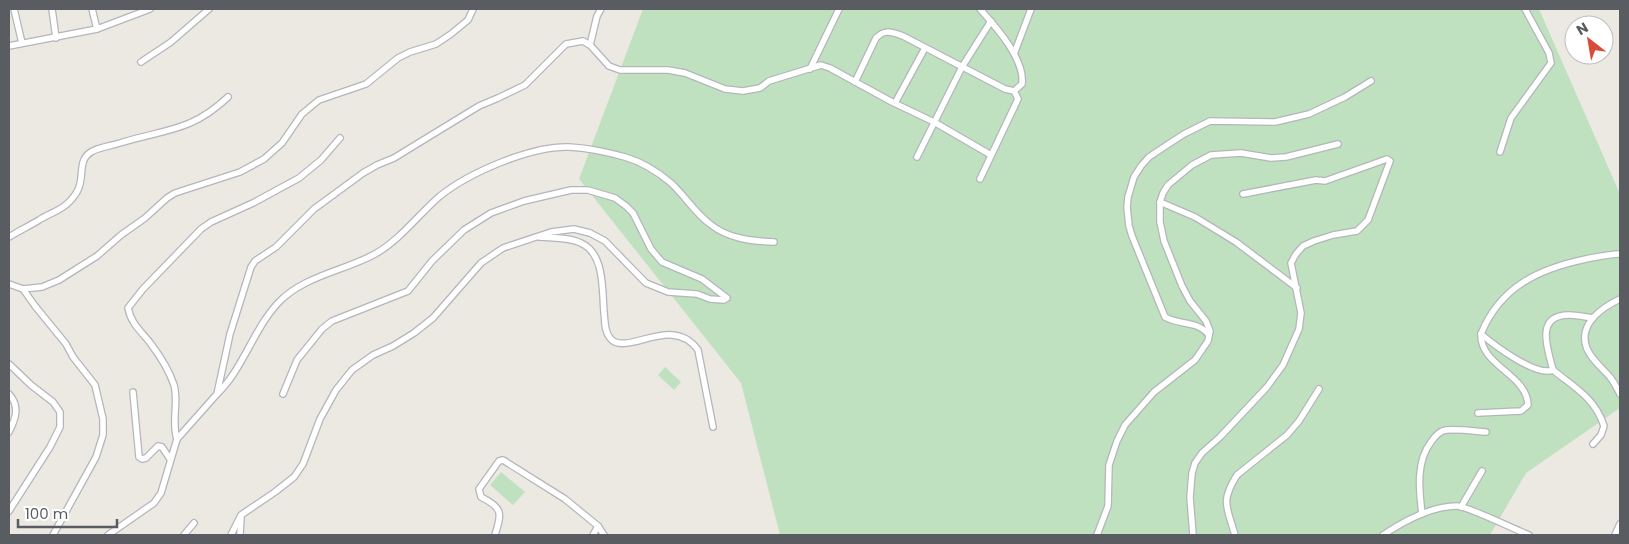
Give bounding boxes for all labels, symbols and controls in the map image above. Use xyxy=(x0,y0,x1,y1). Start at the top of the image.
north arrow xyxy=(1564,15,1614,65)
text: N xyxy=(1573,18,1592,40)
scale bar xyxy=(18,496,116,528)
text: 100 m xyxy=(25,503,68,524)

